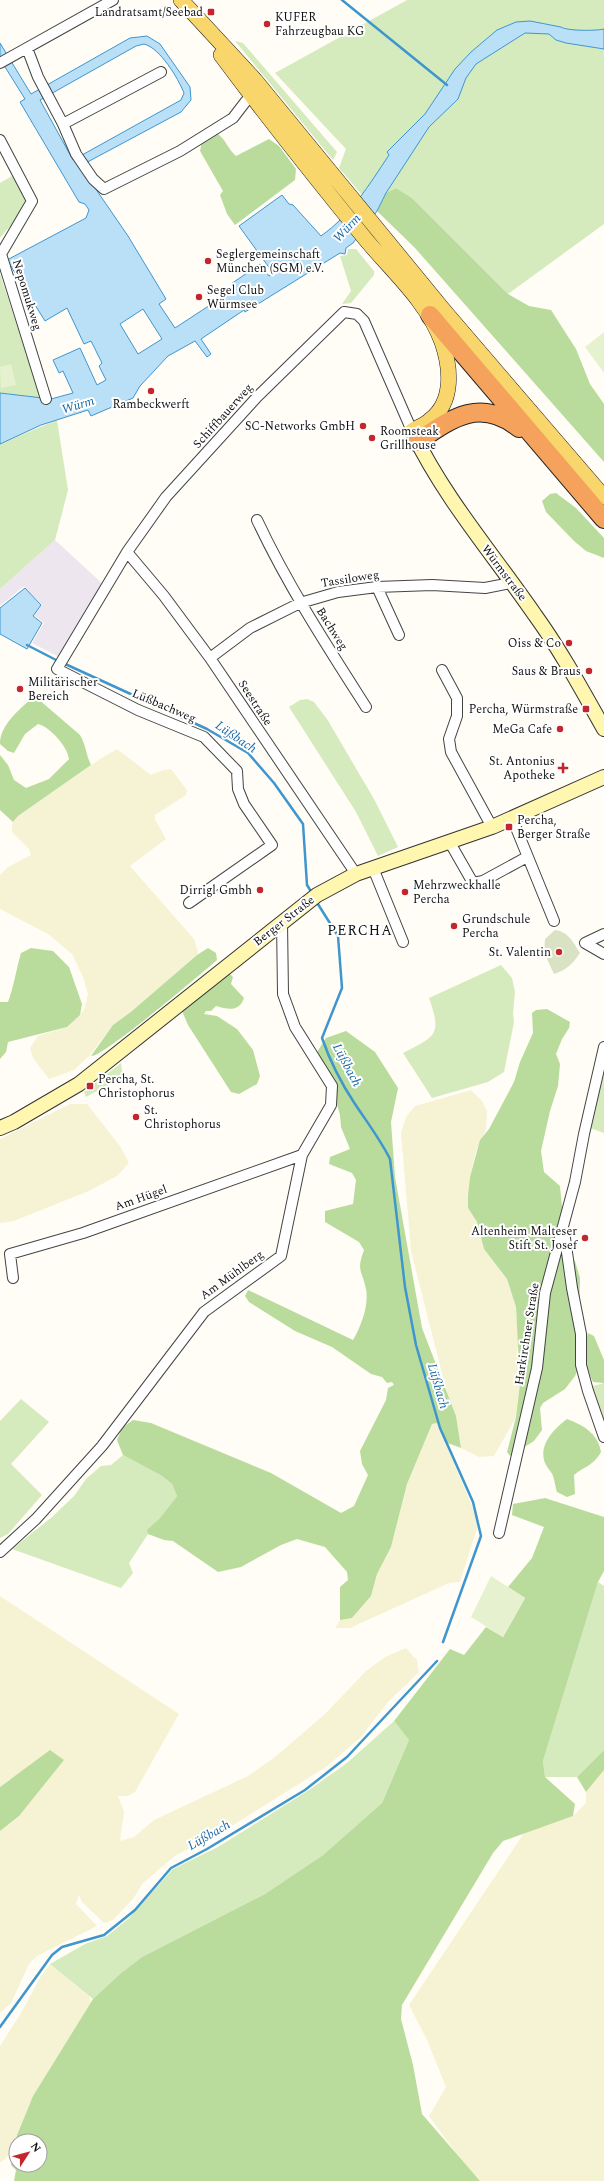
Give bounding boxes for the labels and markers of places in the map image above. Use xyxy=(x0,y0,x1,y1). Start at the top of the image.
place label: Landratsamt/Seebad xyxy=(95,3,203,22)
marker: Landratsamt/Seebad xyxy=(206,7,216,17)
place label: KUFER Fahrzeugbau KG xyxy=(275,8,364,41)
marker: KUFER Fahrzeugbau KG xyxy=(262,19,272,29)
place label: Seglergemeinschaft München (SGM) e.V. xyxy=(216,245,324,278)
marker: Seglergemeinschaft München (SGM) e.V. xyxy=(203,256,213,266)
place label: Segel Club Würmsee xyxy=(207,281,264,314)
marker: Segel Club Würmsee xyxy=(194,292,204,302)
marker: Rambeckwerft xyxy=(146,386,156,396)
place label: Rambeckwerft xyxy=(112,395,190,414)
place label: SC-Networks GmbH xyxy=(245,417,355,436)
marker: SC-Networks GmbH xyxy=(358,421,368,431)
place label: Roomsteak Grillhouse xyxy=(380,422,439,455)
marker: Roomsteak Grillhouse xyxy=(367,433,377,443)
place label: Oiss & Co xyxy=(508,634,561,653)
marker: Oiss & Co xyxy=(564,638,574,648)
place label: Saus & Braus xyxy=(512,662,581,681)
marker: Saus & Braus xyxy=(584,666,594,676)
place label: Militärischer Bereich xyxy=(28,673,98,706)
marker: Militärischer Bereich xyxy=(15,684,25,694)
place label: Percha, Würmstraße xyxy=(469,700,578,719)
marker: Percha, Würmstraße xyxy=(581,704,591,714)
place label: MeGa Cafe xyxy=(492,720,552,739)
marker: MeGa Cafe xyxy=(555,724,565,734)
place label: St. Antonius Apotheke xyxy=(489,752,555,785)
marker: St. Antonius Apotheke xyxy=(558,763,568,773)
place label: Percha, Berger Straße xyxy=(517,811,590,844)
marker: Percha, Berger Straße xyxy=(504,822,514,832)
place label: Mehrzweckhalle Percha xyxy=(413,876,501,909)
place label: Dirrigl Gmbh xyxy=(180,881,252,900)
marker: Dirrigl Gmbh xyxy=(255,885,265,895)
marker: Mehrzweckhalle Percha xyxy=(400,887,410,897)
place label: Grundschule Percha xyxy=(462,910,531,943)
marker: Grundschule Percha xyxy=(449,921,459,931)
place label: St. Valentin xyxy=(489,943,551,962)
marker: St. Valentin xyxy=(554,947,564,957)
place label: Percha, St. Christophorus xyxy=(98,1070,175,1103)
marker: Percha, St. Christophorus xyxy=(85,1081,95,1091)
place label: St. Christophorus xyxy=(144,1101,221,1134)
marker: St. Christophorus xyxy=(131,1112,141,1122)
place label: Altenheim Malteser Stift St. Josef xyxy=(471,1222,578,1255)
marker: Altenheim Malteser Stift St. Josef xyxy=(580,1233,590,1243)

